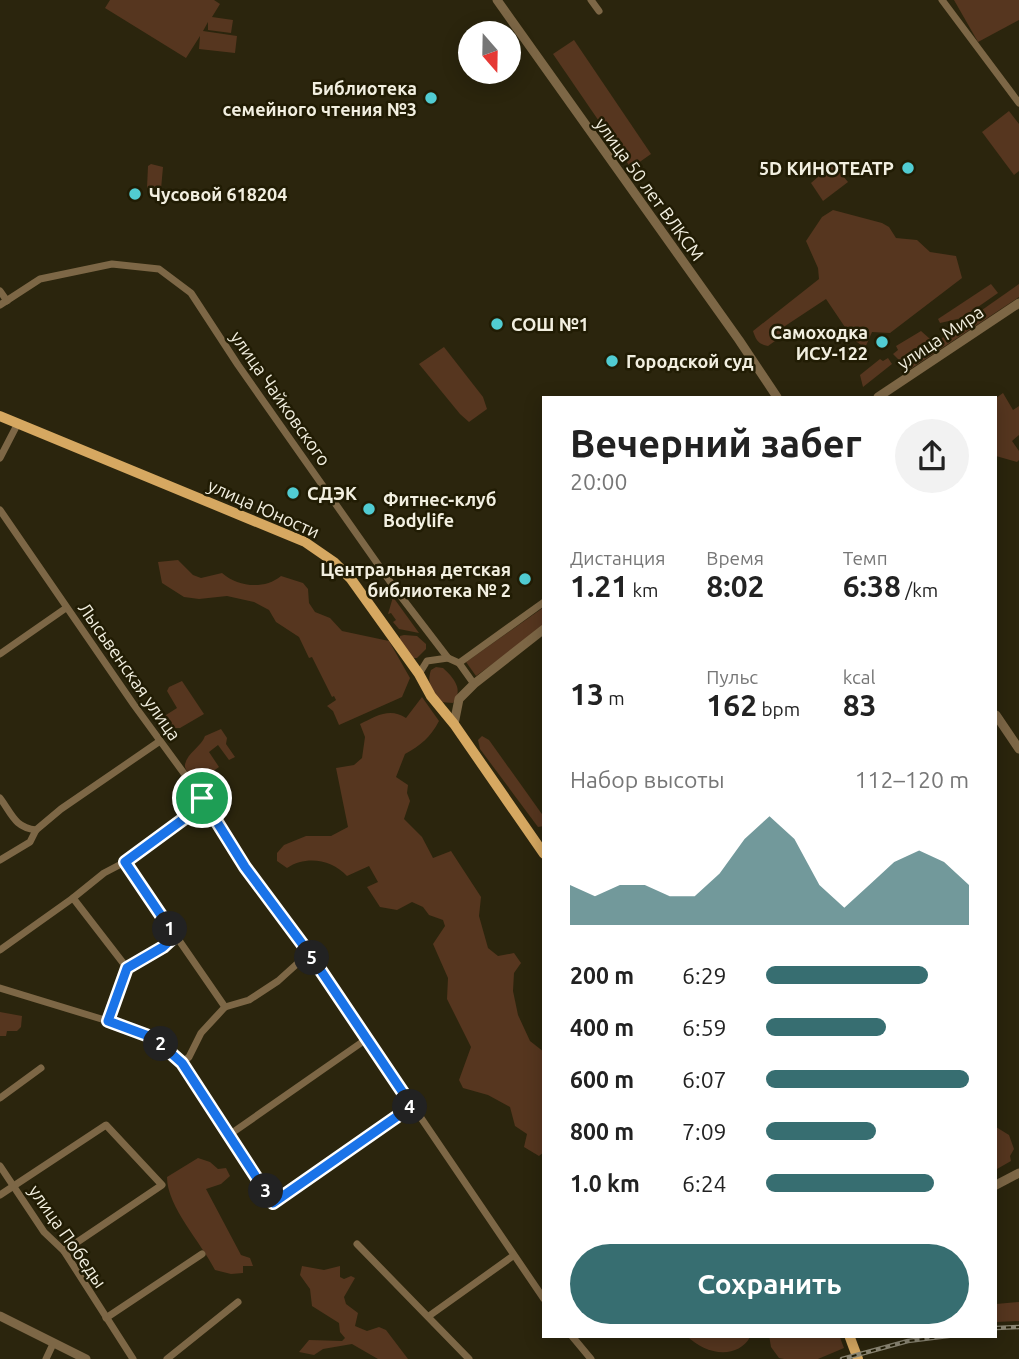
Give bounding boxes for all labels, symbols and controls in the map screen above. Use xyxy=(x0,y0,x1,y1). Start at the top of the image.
north arrow xyxy=(458,21,522,84)
map controls xyxy=(458,21,521,84)
place label: Библиотека семейного чтения №3 xyxy=(222,78,417,119)
marker: Библиотека семейного чтения №3 xyxy=(423,90,439,106)
street label: улица 50 лет ВЛКСМ xyxy=(591,114,709,264)
place label: 5D КИНОТЕАТР xyxy=(759,158,894,178)
marker: 5D КИНОТЕАТР xyxy=(900,160,916,176)
place label: Чусовой 618204 xyxy=(149,184,287,204)
marker: Чусовой 618204 xyxy=(127,186,143,202)
street label: улица Мира xyxy=(893,301,987,373)
place label: СОШ №1 xyxy=(511,314,589,334)
marker: СОШ №1 xyxy=(489,316,505,332)
place label: Самоходка ИСУ-122 xyxy=(771,322,868,363)
street label: улица Чайковского xyxy=(227,327,335,469)
marker: Самоходка ИСУ-122 xyxy=(874,334,890,350)
place label: Городской суд xyxy=(626,351,754,371)
marker: Городской суд xyxy=(604,353,620,369)
button: share xyxy=(895,419,969,493)
text: Вечерний забег xyxy=(570,422,862,464)
text: 20:00 xyxy=(570,469,628,494)
street label: улица Юности xyxy=(205,474,323,542)
place label: СДЭК xyxy=(307,483,357,503)
marker: СДЭК xyxy=(285,485,301,501)
place label: Фитнес-клуб Bodylife xyxy=(383,489,496,530)
marker: Фитнес-клуб Bodylife xyxy=(361,501,377,517)
text: Дистанция xyxy=(570,547,665,569)
text: Время xyxy=(706,547,764,569)
text: Темп xyxy=(843,547,888,569)
place label: Центральная детская библиотека № 2 xyxy=(320,559,511,600)
text: 1.21 xyxy=(570,569,628,603)
text: 8:02 xyxy=(706,569,764,603)
text: 6:38 xyxy=(843,569,901,603)
marker: Центральная детская библиотека № 2 xyxy=(517,571,533,587)
text: km xyxy=(628,579,658,601)
text: /km xyxy=(901,579,938,601)
street label: Лысьвенская улица xyxy=(75,598,185,744)
text: Пульс xyxy=(706,666,758,688)
text: kcal xyxy=(843,666,875,688)
text: 13 xyxy=(570,677,604,711)
text: m xyxy=(604,687,625,709)
text: 162 xyxy=(706,688,757,722)
text: 83 xyxy=(843,688,877,722)
text: bpm xyxy=(757,698,800,720)
text: Набор высоты xyxy=(570,767,725,792)
text: 112–120 m xyxy=(855,767,969,792)
pin xyxy=(172,768,232,828)
icon: arrive xyxy=(183,779,221,817)
pin: 1 xyxy=(152,912,188,946)
text: 1 xyxy=(164,917,175,939)
pin: 5 xyxy=(294,940,330,976)
text: 5 xyxy=(306,946,317,968)
text: 200 m xyxy=(570,963,634,988)
text: 6:29 xyxy=(682,963,727,988)
text: 400 m xyxy=(570,1015,634,1040)
text: 6:59 xyxy=(682,1015,727,1040)
pin: 2 xyxy=(144,1026,178,1062)
text: 2 xyxy=(155,1032,166,1054)
text: 600 m xyxy=(570,1067,634,1092)
text: 6:07 xyxy=(682,1067,727,1092)
pin: 4 xyxy=(392,1090,428,1124)
text: 4 xyxy=(404,1095,415,1117)
text: 800 m xyxy=(570,1119,634,1144)
text: 7:09 xyxy=(682,1119,727,1144)
text: 1.0 km xyxy=(570,1171,640,1196)
text: 6:24 xyxy=(682,1171,727,1196)
pin: 3 xyxy=(248,1174,284,1208)
text: 3 xyxy=(260,1179,271,1201)
street label: улица Победы xyxy=(25,1181,111,1291)
button: Сохранить xyxy=(570,1244,969,1324)

